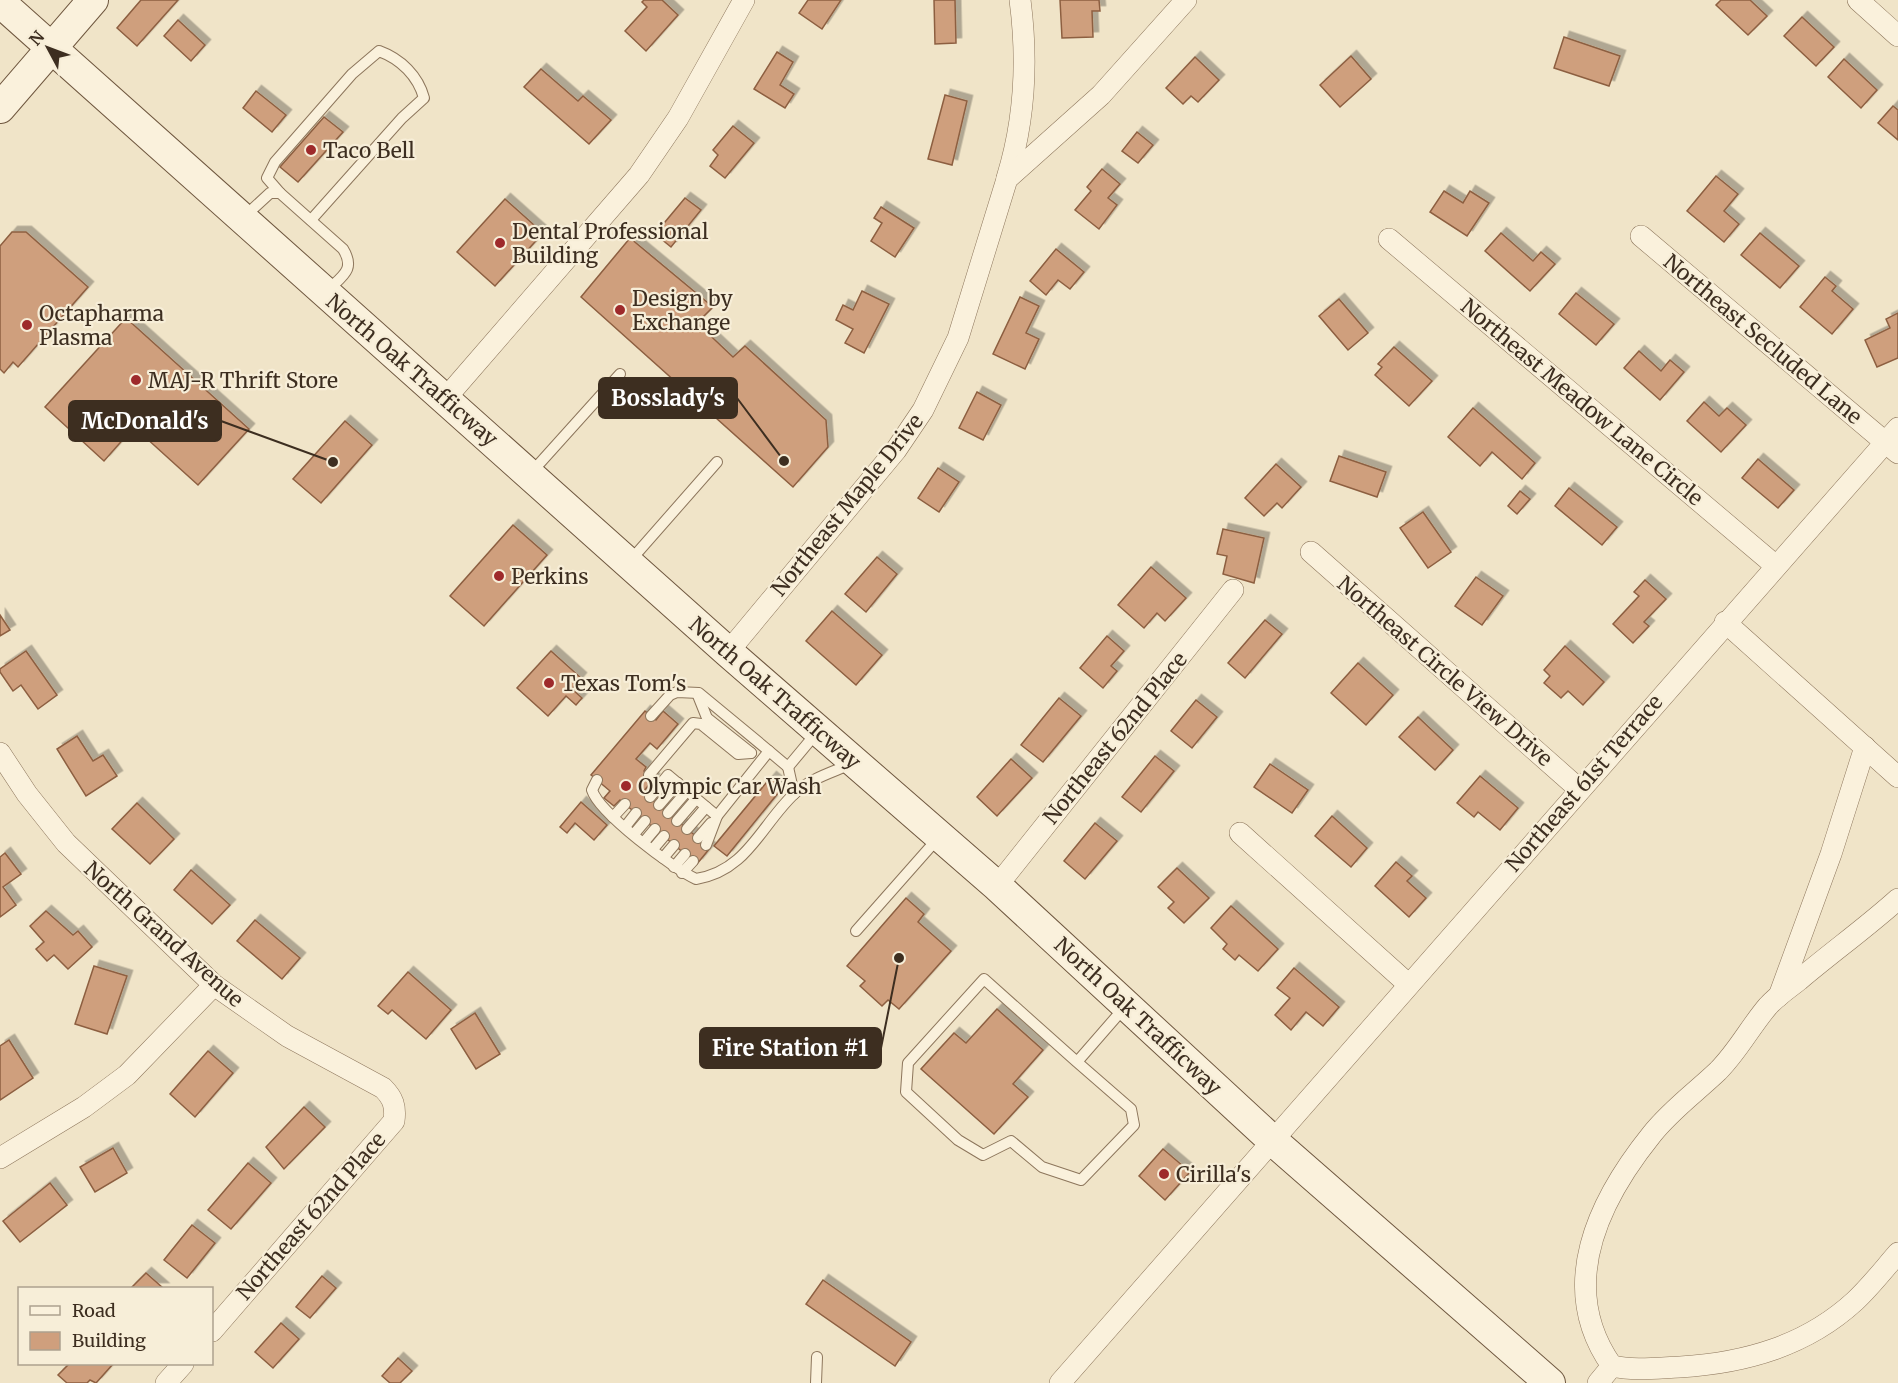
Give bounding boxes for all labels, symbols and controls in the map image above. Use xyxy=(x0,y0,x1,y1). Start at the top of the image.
north arrow xyxy=(18,18,78,78)
text: N xyxy=(25,27,49,49)
place label: Taco Bell xyxy=(323,137,415,164)
marker: Taco Bell xyxy=(304,143,318,157)
place label: Dental Professional Building xyxy=(512,218,709,269)
marker: Dental Professional Building xyxy=(493,236,507,250)
street label: Northeast Secluded Lane xyxy=(1658,248,1868,430)
place label: Design by Exchange xyxy=(632,285,733,336)
street label: North Oak Trafficway xyxy=(320,288,504,453)
street label: Northeast Meadow Lane Circle xyxy=(1455,293,1709,511)
place label: Octapharma Plasma xyxy=(39,300,164,351)
marker: Design by Exchange xyxy=(613,303,627,317)
marker: Octapharma Plasma xyxy=(20,318,34,332)
place label: MAJ-R Thrift Store xyxy=(148,367,338,394)
marker: MAJ-R Thrift Store xyxy=(129,373,143,387)
callout: Bosslady's xyxy=(599,378,737,418)
text: Bosslady's xyxy=(611,384,725,412)
callout: McDonald's xyxy=(69,401,221,441)
text: McDonald's xyxy=(81,407,209,435)
street label: Northeast Maple Drive xyxy=(765,408,929,602)
place label: Perkins xyxy=(511,563,589,590)
marker: Perkins xyxy=(492,569,506,583)
street label: Northeast Circle View Drive xyxy=(1332,570,1558,772)
street label: North Oak Trafficway xyxy=(683,611,867,776)
street label: Northeast 62nd Place xyxy=(1037,646,1193,830)
place label: Texas Tom's xyxy=(561,670,686,697)
marker: Texas Tom's xyxy=(542,676,556,690)
street label: Northeast 61st Terrace xyxy=(1500,689,1668,877)
place label: Olympic Car Wash xyxy=(638,773,822,800)
marker: Olympic Car Wash xyxy=(619,779,633,793)
street label: North Grand Avenue xyxy=(79,855,249,1013)
street label: North Oak Trafficway xyxy=(1049,931,1228,1101)
callout: Fire Station #1 xyxy=(700,1028,881,1068)
text: Fire Station #1 xyxy=(712,1034,868,1062)
street label: Northeast 62nd Place xyxy=(231,1126,391,1305)
place label: Cirilla's xyxy=(1176,1161,1251,1188)
marker: Cirilla's xyxy=(1157,1167,1171,1181)
legend xyxy=(18,1287,213,1365)
text: Road xyxy=(72,1299,116,1322)
text: Building xyxy=(72,1329,146,1352)

